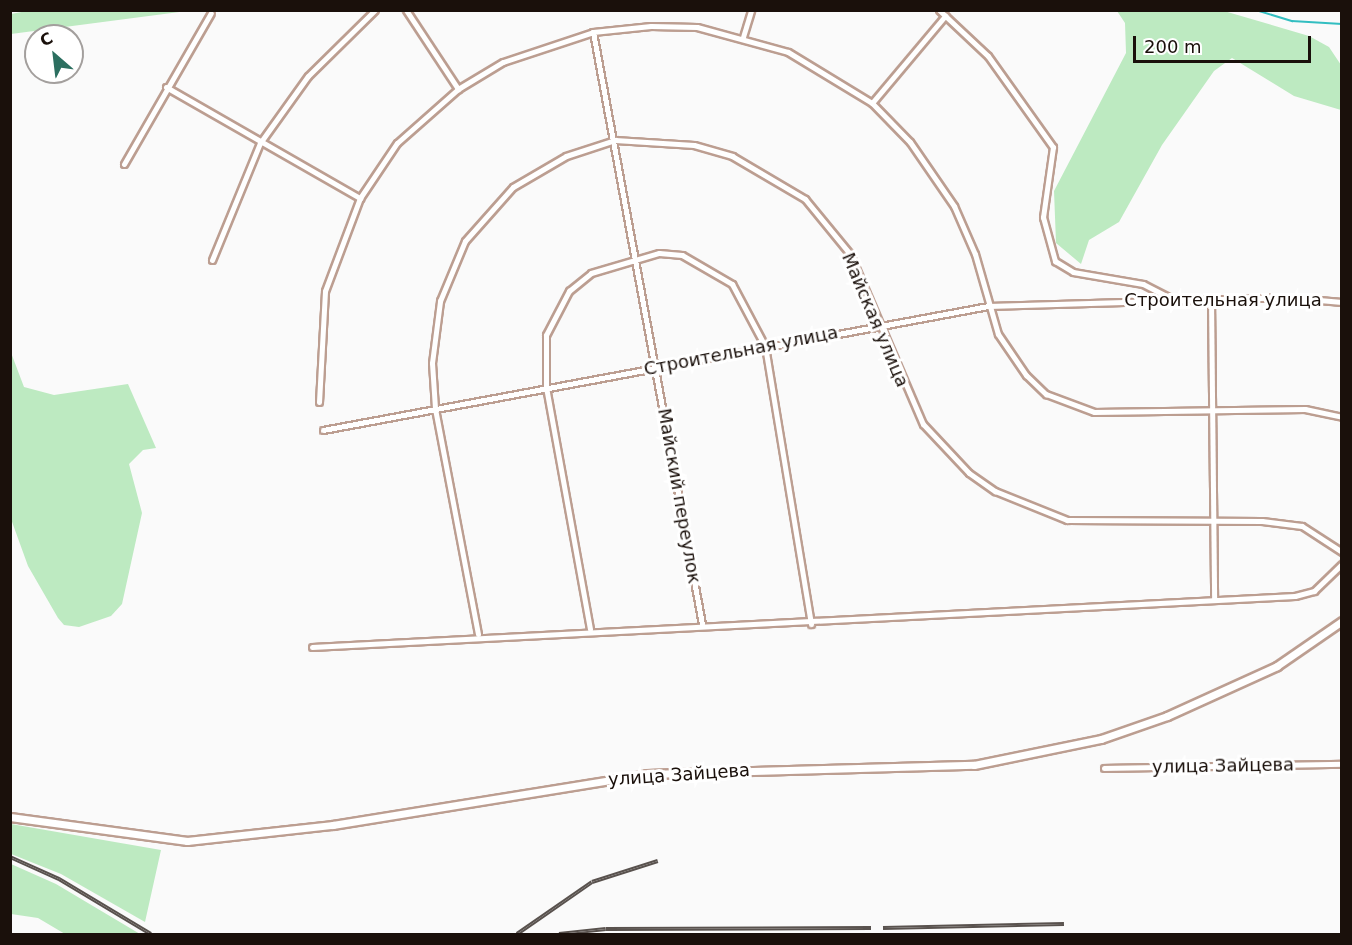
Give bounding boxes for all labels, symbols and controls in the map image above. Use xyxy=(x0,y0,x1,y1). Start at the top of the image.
north arrow xyxy=(24,24,84,84)
scale bar xyxy=(1136,24,1314,62)
text: С xyxy=(37,28,56,51)
text: 200 m xyxy=(1144,36,1202,57)
street label: Майская улица xyxy=(837,250,913,390)
street label: Строительная улица xyxy=(1124,289,1322,311)
street label: Строительная улица xyxy=(642,322,840,380)
street label: Майский переулок xyxy=(653,407,705,585)
street label: улица Зайцева xyxy=(1152,754,1294,778)
street label: улица Зайцева xyxy=(607,759,751,791)

